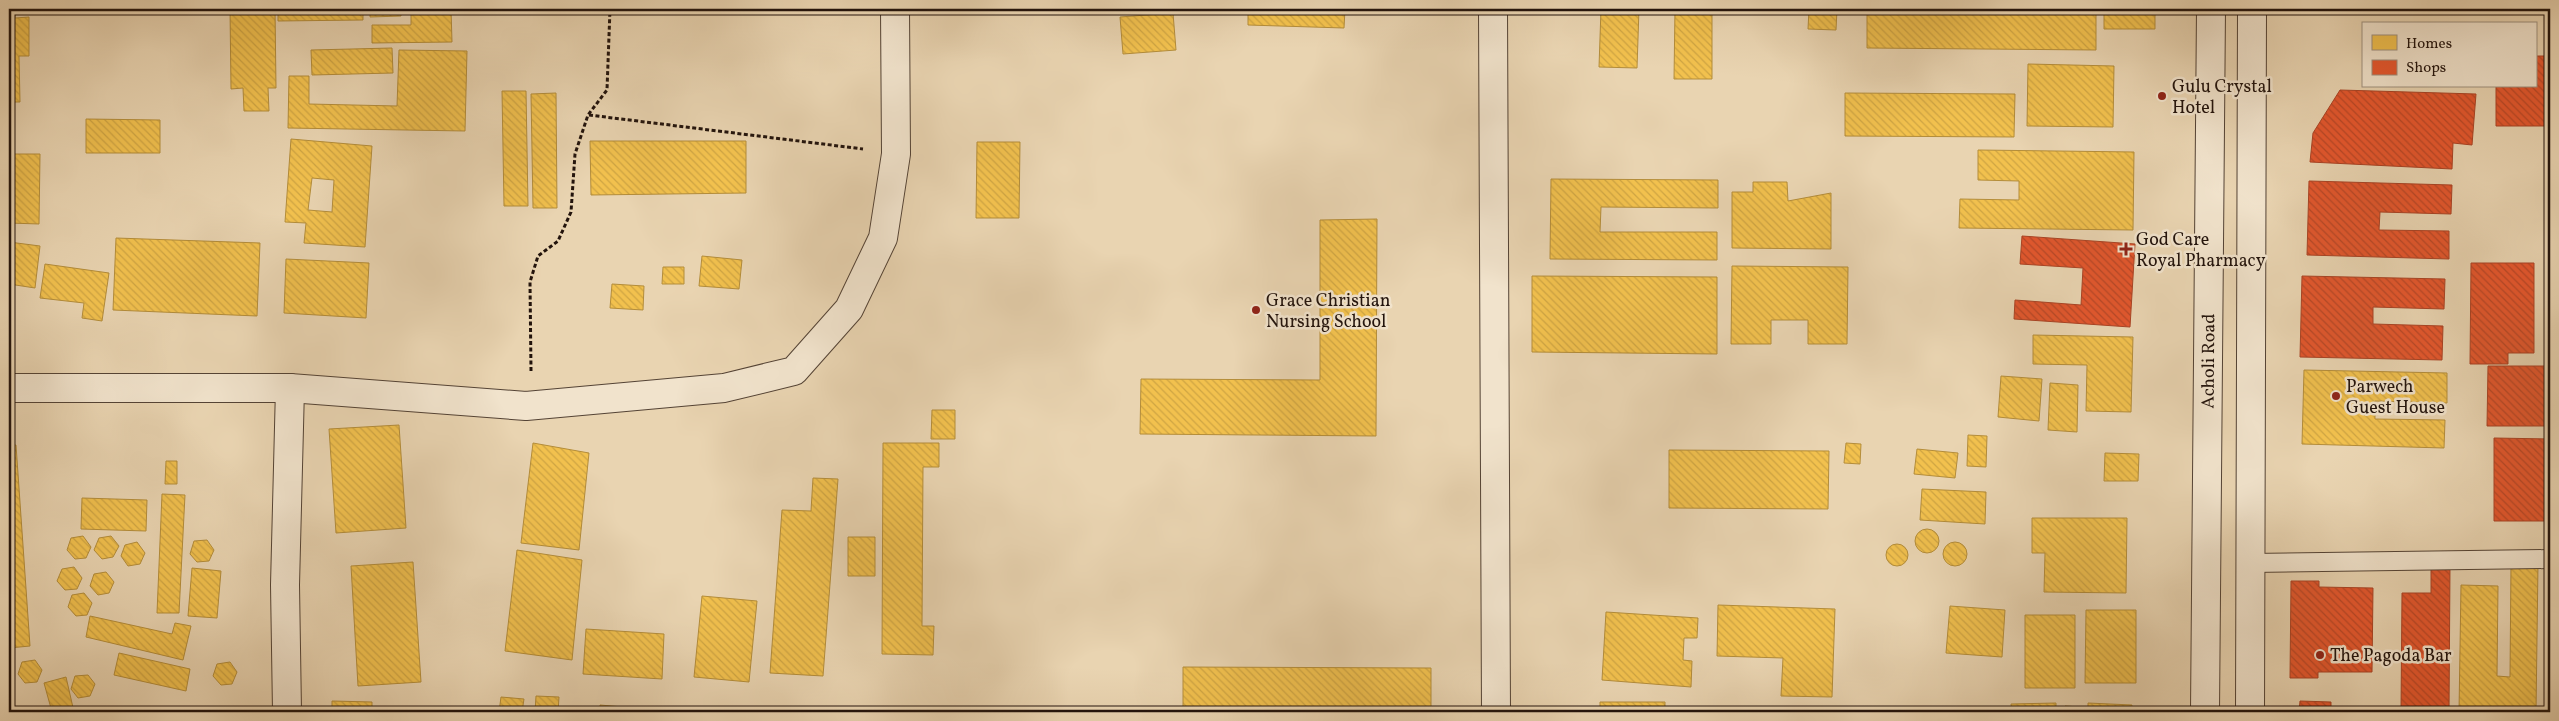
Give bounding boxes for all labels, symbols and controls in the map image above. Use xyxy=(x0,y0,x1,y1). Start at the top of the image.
legend xyxy=(2362,22,2536,88)
text: Homes xyxy=(2406,34,2452,55)
text: Shops xyxy=(2406,58,2446,79)
place label: Gulu Crystal Hotel xyxy=(2172,75,2272,121)
marker: Gulu Crystal Hotel xyxy=(2156,90,2168,102)
place label: God Care Royal Pharmacy xyxy=(2136,228,2266,274)
marker: God Care Royal Pharmacy xyxy=(2120,243,2132,255)
place label: Grace Christian Nursing School xyxy=(1266,289,1391,335)
marker: Grace Christian Nursing School xyxy=(1250,304,1262,316)
street label: Acholi Road xyxy=(2197,313,2222,409)
place label: Parwech Guest House xyxy=(2346,375,2445,421)
marker: Parwech Guest House xyxy=(2330,390,2342,402)
place label: The Pagoda Bar xyxy=(2330,644,2452,669)
marker: The Pagoda Bar xyxy=(2314,649,2326,661)

